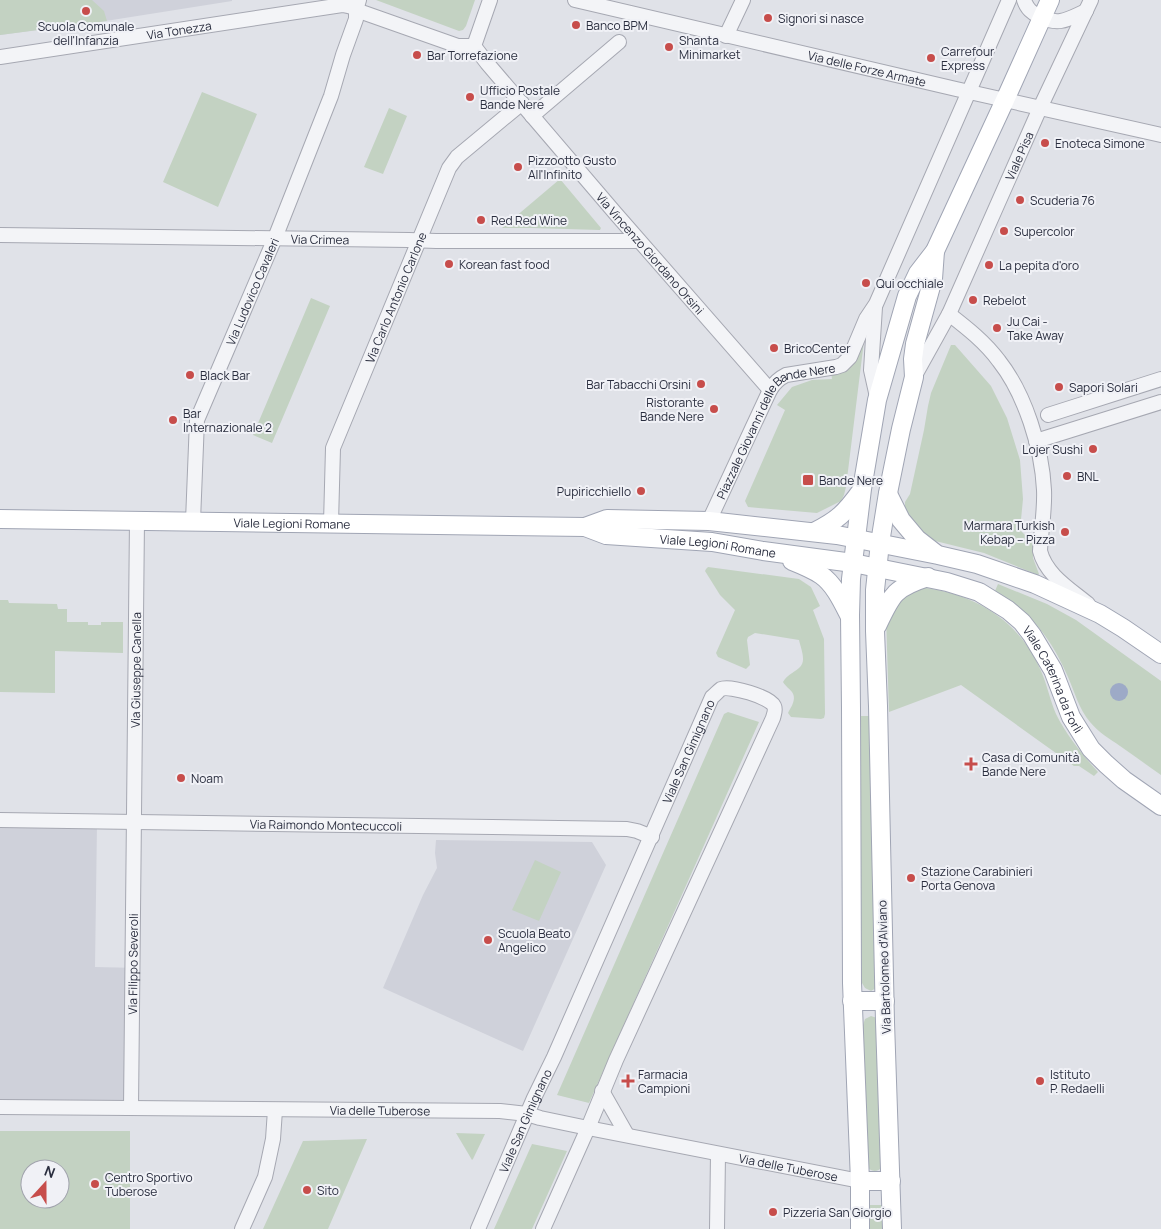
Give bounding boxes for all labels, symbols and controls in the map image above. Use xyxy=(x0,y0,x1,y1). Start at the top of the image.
marker: Scuola Comunale dell'Infanzia xyxy=(80,5,92,17)
place label: Signori si nasce xyxy=(778,10,864,27)
marker: Signori si nasce xyxy=(762,12,774,24)
street label: Via Tonezza xyxy=(145,16,213,43)
place label: Banco BPM xyxy=(586,17,648,34)
place label: Scuola Comunale dell'Infanzia xyxy=(38,18,134,49)
marker: Banco BPM xyxy=(570,19,582,31)
place label: Shanta Minimarket xyxy=(679,32,741,63)
marker: Shanta Minimarket xyxy=(663,41,675,53)
place label: Carrefour Express xyxy=(941,43,995,74)
street label: Via delle Forze Armate xyxy=(806,46,928,90)
place label: Bar Torrefazione xyxy=(427,47,518,64)
marker: Bar Torrefazione xyxy=(411,49,423,61)
marker: Carrefour Express xyxy=(925,52,937,64)
place label: Ufficio Postale Bande Nere xyxy=(480,82,560,113)
marker: Ufficio Postale Bande Nere xyxy=(464,91,476,103)
street label: Viale Pisa xyxy=(1001,129,1037,183)
place label: Enoteca Simone xyxy=(1055,135,1145,152)
marker: Enoteca Simone xyxy=(1039,137,1051,149)
place label: Pizzootto Gusto All'Infinito xyxy=(528,152,616,183)
marker: Pizzootto Gusto All'Infinito xyxy=(512,161,524,173)
street label: Via Vincenzo Giordano Orsini xyxy=(592,189,708,318)
place label: Scuderia 76 xyxy=(1030,192,1095,209)
marker: Scuderia 76 xyxy=(1014,194,1026,206)
place label: Red Red Wine xyxy=(491,212,567,229)
marker: Red Red Wine xyxy=(475,214,487,226)
place label: Supercolor xyxy=(1014,223,1075,240)
marker: Supercolor xyxy=(998,225,1010,237)
street label: Via Carlo Antonio Carlone xyxy=(361,229,430,366)
street label: Via Crimea xyxy=(291,230,349,248)
street label: Via Ludovico Cavaleri xyxy=(222,235,283,348)
place label: Korean fast food xyxy=(459,256,550,273)
place label: La pepita d'oro xyxy=(999,257,1079,274)
marker: Korean fast food xyxy=(443,258,455,270)
marker: La pepita d'oro xyxy=(983,259,995,271)
place label: Qui occhiale xyxy=(876,275,944,292)
marker: Qui occhiale xyxy=(860,277,872,289)
place label: Rebelot xyxy=(983,292,1027,309)
marker: Rebelot xyxy=(967,294,979,306)
place label: Ju Cai - Take Away xyxy=(1007,313,1065,344)
marker: Ju Cai - Take Away xyxy=(991,322,1003,334)
place label: BricoCenter xyxy=(784,340,851,357)
marker: BricoCenter xyxy=(768,342,780,354)
street label: Piazzale Giovanni delle Bande Nere xyxy=(712,359,837,502)
place label: Black Bar xyxy=(200,367,251,384)
marker: Black Bar xyxy=(184,369,196,381)
place label: Bar Tabacchi Orsini xyxy=(586,376,691,393)
marker: Bar Tabacchi Orsini xyxy=(695,378,707,390)
place label: Sapori Solari xyxy=(1069,379,1138,396)
marker: Sapori Solari xyxy=(1053,381,1065,393)
place label: Ristorante Bande Nere xyxy=(640,394,704,425)
marker: Ristorante Bande Nere xyxy=(708,403,720,415)
place label: Bar Internazionale 2 xyxy=(183,405,272,436)
marker: Bar Internazionale 2 xyxy=(167,414,179,426)
place label: Lojer Sushi xyxy=(1022,441,1083,458)
marker: Lojer Sushi xyxy=(1087,443,1099,455)
place label: BNL xyxy=(1077,468,1099,485)
marker: BNL xyxy=(1061,470,1073,482)
place label: Bande Nere xyxy=(819,472,883,489)
marker: Bande Nere xyxy=(801,473,815,487)
place label: Pupiricchiello xyxy=(557,483,631,500)
marker: Pupiricchiello xyxy=(635,485,647,497)
street label: Viale Legioni Romane xyxy=(233,514,351,532)
place label: Marmara Turkish Kebap – Pizza xyxy=(964,517,1055,548)
marker: Marmara Turkish Kebap – Pizza xyxy=(1059,526,1071,538)
street label: Viale Legioni Romane xyxy=(659,530,777,561)
street label: Via Giuseppe Canella xyxy=(126,612,145,728)
street label: Viale Caterina da Forlì xyxy=(1019,622,1087,736)
street label: Viale San Gimignano xyxy=(658,697,718,806)
place label: Casa di Comunità Bande Nere xyxy=(982,749,1079,780)
marker: Casa di Comunità Bande Nere xyxy=(964,757,978,771)
place label: Noam xyxy=(191,770,223,787)
marker: Noam xyxy=(175,772,187,784)
street label: Via Raimondo Montecuccoli xyxy=(250,815,402,834)
place label: Stazione Carabinieri Porta Genova xyxy=(921,863,1033,894)
marker: Stazione Carabinieri Porta Genova xyxy=(905,872,917,884)
street label: Via Bartolomeo d'Alviano xyxy=(873,900,895,1034)
street label: Via Filippo Severoli xyxy=(123,913,141,1015)
place label: Scuola Beato Angelico xyxy=(498,925,571,956)
marker: Scuola Beato Angelico xyxy=(482,934,494,946)
street label: Viale San Gimignano xyxy=(495,1066,555,1175)
place label: Farmacia Campioni xyxy=(638,1066,690,1097)
place label: Istituto P. Redaelli xyxy=(1050,1066,1105,1097)
marker: Farmacia Campioni xyxy=(622,1075,634,1087)
marker: Istituto P. Redaelli xyxy=(1034,1075,1046,1087)
street label: Via delle Tuberose xyxy=(330,1101,430,1119)
street label: Via delle Tuberose xyxy=(737,1149,839,1185)
north arrow xyxy=(20,1159,70,1209)
text: N xyxy=(42,1161,58,1182)
place label: Centro Sportivo Tuberose xyxy=(105,1169,193,1200)
marker: Centro Sportivo Tuberose xyxy=(89,1178,101,1190)
place label: Sito xyxy=(317,1182,339,1199)
marker: Sito xyxy=(301,1184,313,1196)
place label: Pizzeria San Giorgio xyxy=(783,1204,892,1221)
marker: Pizzeria San Giorgio xyxy=(767,1206,779,1218)

